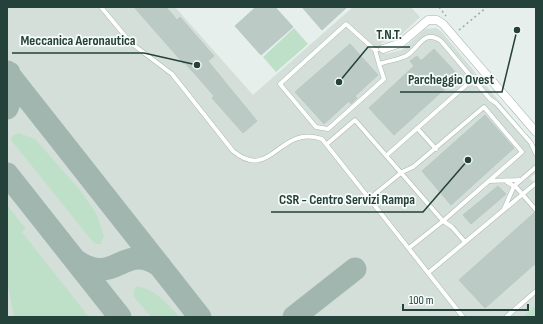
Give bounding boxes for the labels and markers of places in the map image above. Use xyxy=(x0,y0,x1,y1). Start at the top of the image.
callout: T.N.T. xyxy=(368,21,410,47)
callout: Meccanica Aeronautica xyxy=(12,27,144,53)
callout: Parcheggio Ovest xyxy=(400,66,502,92)
callout: CSR - Centro Servizi Rampa xyxy=(271,186,423,212)

